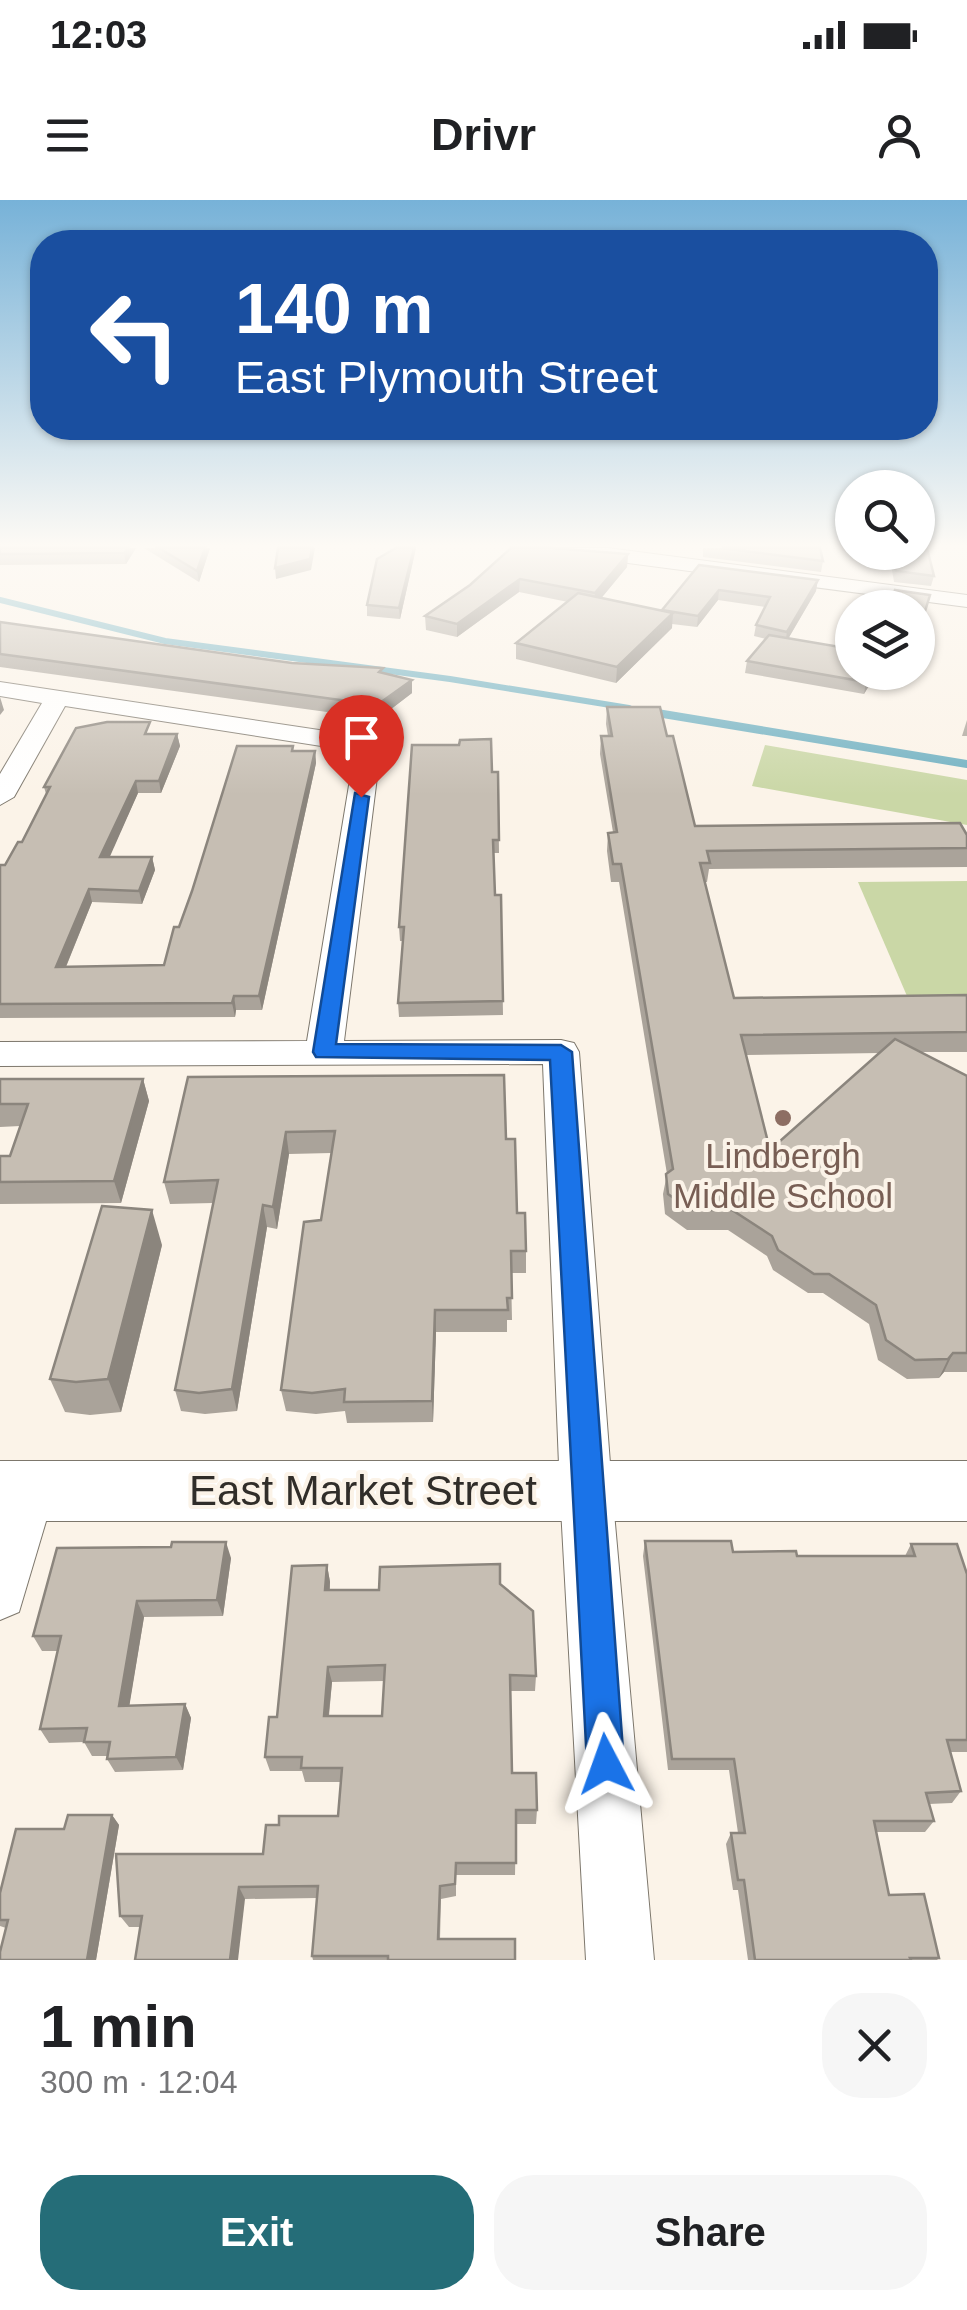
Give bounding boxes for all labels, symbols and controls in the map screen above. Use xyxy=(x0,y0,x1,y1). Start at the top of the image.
text: 12:03 xyxy=(50,14,147,56)
icon: menu xyxy=(40,108,95,163)
icon: person xyxy=(872,108,927,163)
text: Drivr xyxy=(431,109,536,160)
icon: left xyxy=(70,270,200,400)
text: 140 m xyxy=(235,270,433,348)
text: East Plymouth Street xyxy=(235,352,658,403)
map controls xyxy=(835,470,935,690)
button: search xyxy=(835,470,935,570)
button: layers xyxy=(835,590,935,690)
pin xyxy=(319,695,404,798)
icon: arrive xyxy=(334,710,389,765)
marker: Lindbergh Middle School xyxy=(772,1107,794,1129)
place label: Lindbergh Middle School xyxy=(673,1136,893,1215)
street label: East Market Street xyxy=(189,1467,537,1514)
position arrow xyxy=(554,1712,658,1816)
text: 1 min xyxy=(40,1993,197,2060)
button: close xyxy=(822,1993,927,2098)
text: 300 m · 12:04 xyxy=(40,2064,237,2100)
button: Exit xyxy=(40,2175,474,2290)
button: Share xyxy=(494,2175,927,2290)

